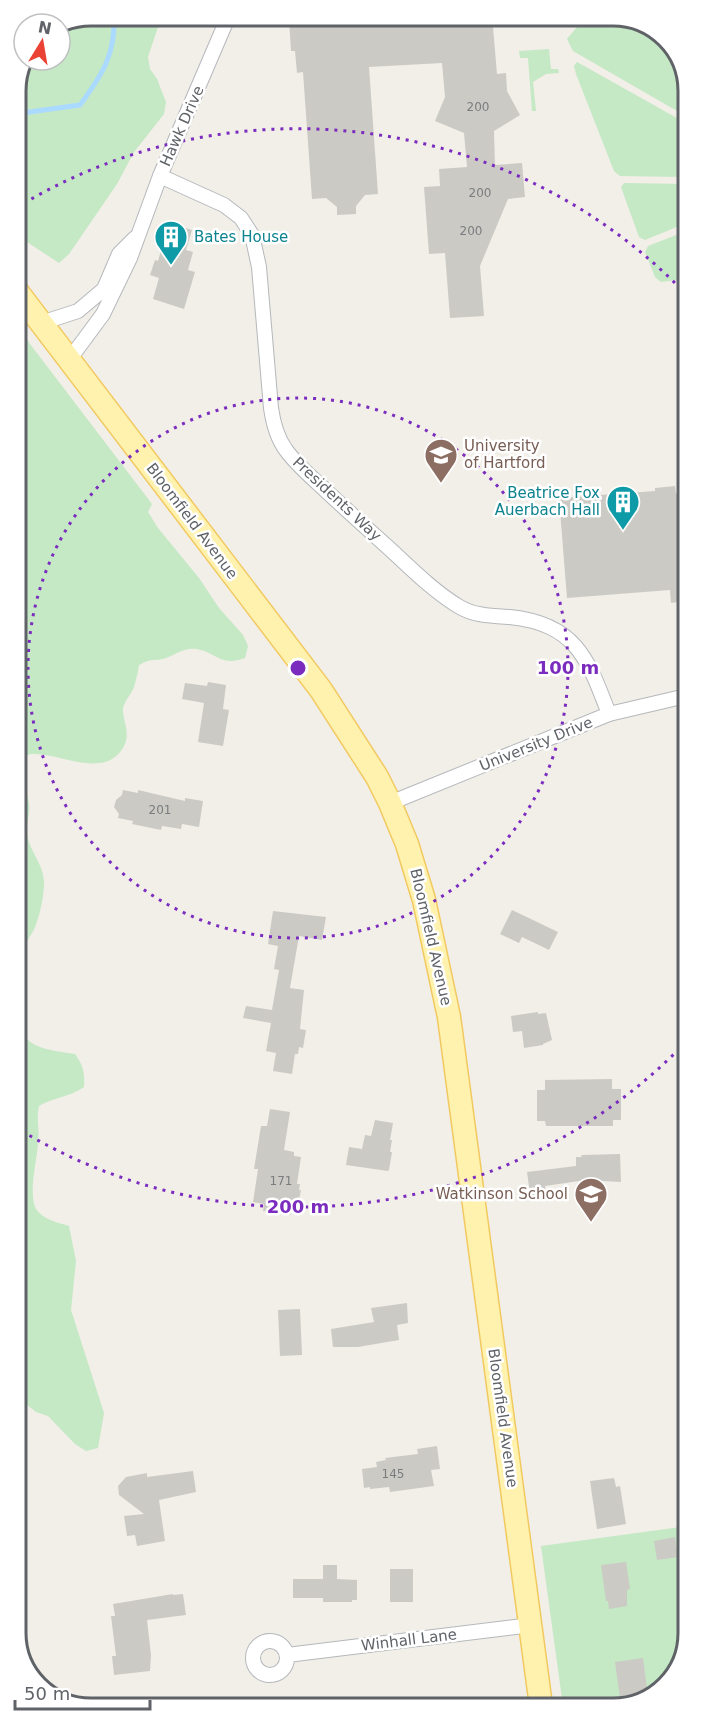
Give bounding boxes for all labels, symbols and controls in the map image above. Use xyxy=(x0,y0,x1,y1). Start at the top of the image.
north arrow xyxy=(12,12,72,72)
text: N xyxy=(36,17,53,38)
street label: Hawk Drive xyxy=(156,83,208,169)
house number: 200 xyxy=(467,100,489,114)
house number: 200 xyxy=(469,186,491,200)
building icon: Bates House xyxy=(153,219,189,266)
house number: 200 xyxy=(460,224,482,238)
place label: Bates House xyxy=(194,228,288,246)
school or university icon: University of Hartford xyxy=(423,437,459,484)
place label: University of Hartford xyxy=(464,437,546,472)
street label: Presidents Way xyxy=(289,453,385,545)
street label: Bloomfield Avenue xyxy=(143,460,241,582)
place label: Beatrice Fox Auerbach Hall xyxy=(495,484,600,519)
building icon: Beatrice Fox Auerbach Hall xyxy=(605,484,641,531)
text: 100 m xyxy=(537,657,599,678)
centre of rings xyxy=(288,658,308,678)
street label: University Drive xyxy=(477,713,595,775)
house number: 201 xyxy=(149,803,171,817)
street label: Bloomfield Avenue xyxy=(406,867,456,1007)
house number: 171 xyxy=(270,1174,292,1188)
school or university icon: Watkinson School xyxy=(573,1176,609,1223)
place label: Watkinson School xyxy=(436,1185,568,1203)
text: 200 m xyxy=(267,1196,329,1217)
street label: Bloomfield Avenue xyxy=(484,1347,522,1489)
house number: 145 xyxy=(382,1467,404,1481)
street label: Winhall Lane xyxy=(360,1625,458,1655)
scale bar xyxy=(15,1673,150,1711)
text: 50 m xyxy=(24,1683,70,1704)

